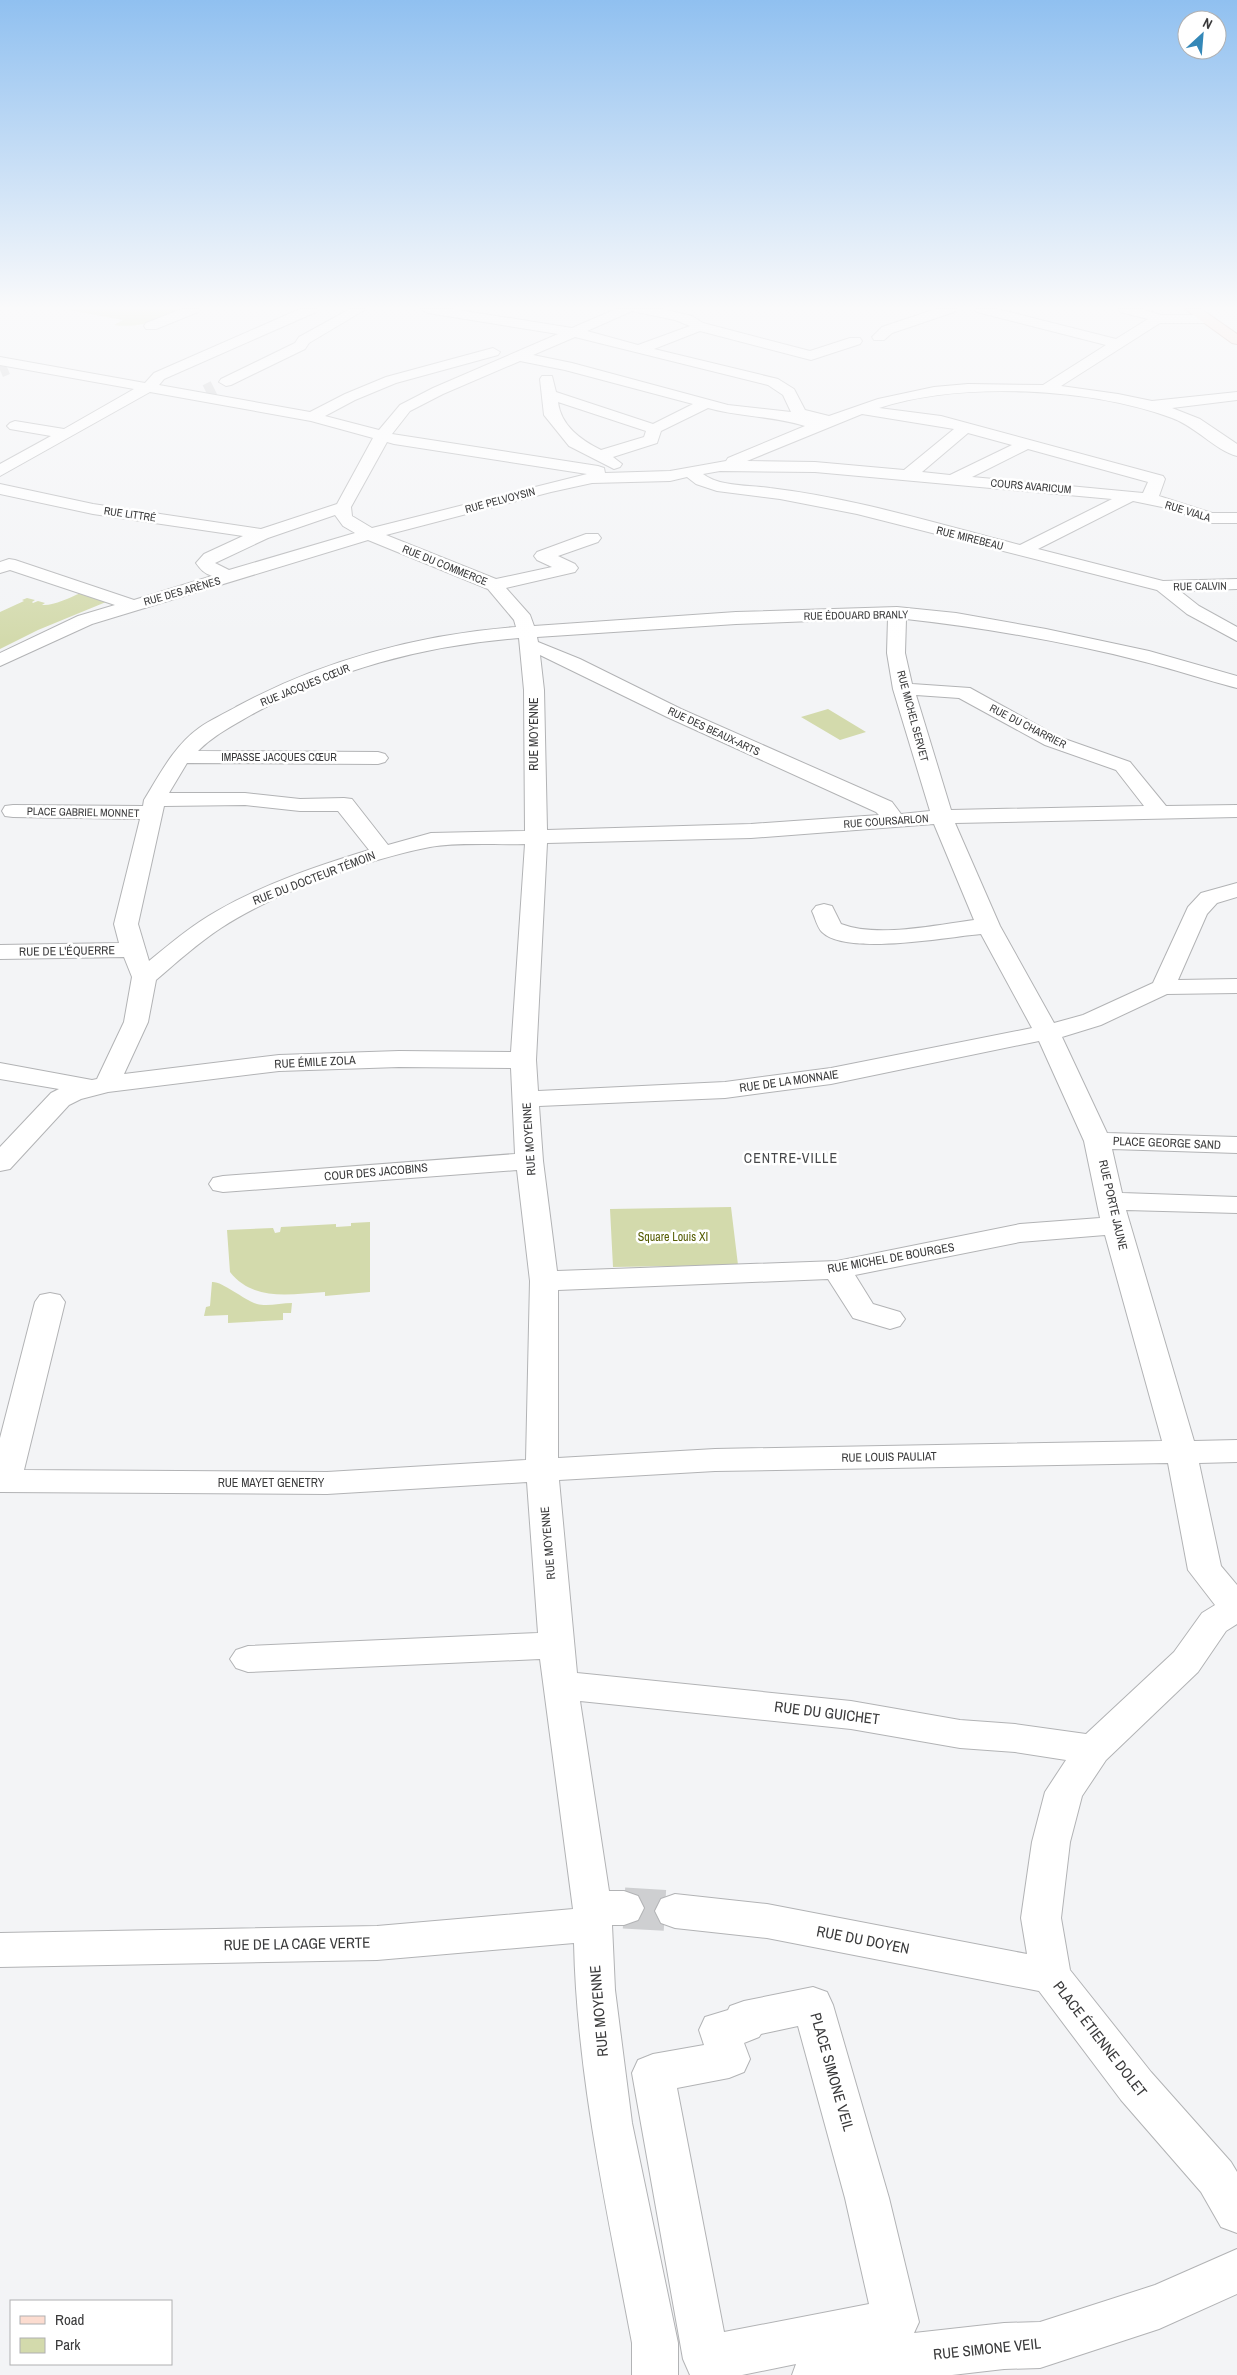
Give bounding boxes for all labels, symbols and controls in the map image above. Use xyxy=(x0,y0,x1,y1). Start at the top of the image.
north arrow xyxy=(1177,10,1227,60)
text: N xyxy=(1200,13,1215,33)
street label: COURS AVARICUM xyxy=(990,476,1072,496)
street label: RUE PELVOYSIN xyxy=(463,484,537,516)
street label: RUE VIALA xyxy=(1163,497,1214,525)
street label: RUE LITTRÉ xyxy=(103,503,157,525)
street label: RUE MIREBEAU xyxy=(935,523,1005,553)
street label: RUE DU COMMERCE xyxy=(400,542,490,588)
street label: RUE DES ARÈNES xyxy=(142,573,222,609)
street label: RUE CALVIN xyxy=(1173,579,1227,593)
street label: RUE ÉDOUARD BRANLY xyxy=(804,607,908,623)
street label: RUE JACQUES CŒUR xyxy=(258,660,352,709)
street label: RUE MICHEL SERVET xyxy=(894,669,932,764)
street label: RUE MOYENNE xyxy=(526,697,542,771)
street label: RUE DU CHARRIER xyxy=(987,701,1069,752)
street label: RUE DES BEAUX-ARTS xyxy=(666,704,762,758)
street label: IMPASSE JACQUES CŒUR xyxy=(221,750,337,764)
street label: PLACE GABRIEL MONNET xyxy=(27,804,140,820)
street label: RUE COURSARLON xyxy=(843,811,929,831)
street label: RUE DU DOCTEUR TÉMOIN xyxy=(250,847,378,909)
street label: RUE DE L'ÉQUERRE xyxy=(19,942,115,960)
street label: RUE ÉMILE ZOLA xyxy=(274,1052,357,1072)
street label: RUE DE LA MONNAIE xyxy=(738,1066,840,1096)
street label: RUE MOYENNE xyxy=(518,1102,540,1176)
street label: PLACE GEORGE SAND xyxy=(1113,1133,1221,1153)
district label: CENTRE-VILLE xyxy=(744,1149,838,1167)
street label: RUE PORTE JAUNE xyxy=(1095,1158,1131,1252)
street label: COUR DES JACOBINS xyxy=(324,1159,429,1184)
park label: Square Louis XI xyxy=(638,1229,708,1245)
street label: RUE MICHEL DE BOURGES xyxy=(826,1239,956,1277)
street label: RUE LOUIS PAULIAT xyxy=(841,1448,937,1466)
street label: RUE MAYET GENETRY xyxy=(218,1475,325,1491)
street label: RUE MOYENNE xyxy=(537,1506,559,1580)
street label: RUE DU GUICHET xyxy=(773,1696,881,1729)
street label: RUE DU DOYEN xyxy=(815,1920,911,1959)
street label: RUE DE LA CAGE VERTE xyxy=(223,1932,371,1955)
street label: RUE MOYENNE xyxy=(584,1965,613,2058)
street label: PLACE ÉTIENNE DOLET xyxy=(1049,1976,1153,2101)
street label: PLACE SIMONE VEIL xyxy=(806,2010,859,2134)
legend xyxy=(10,2300,172,2365)
text: Road xyxy=(55,2309,84,2330)
street label: RUE SIMONE VEIL xyxy=(932,2332,1042,2365)
text: Park xyxy=(55,2334,81,2355)

